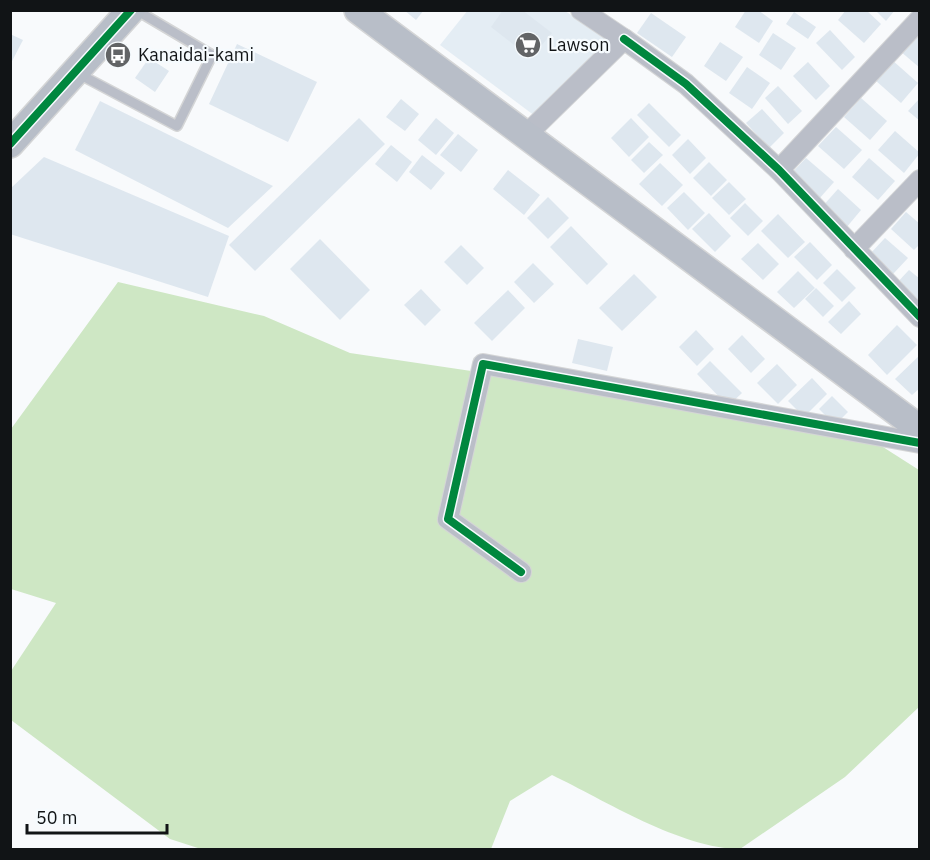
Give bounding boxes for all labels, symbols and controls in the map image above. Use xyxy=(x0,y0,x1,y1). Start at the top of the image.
supermarket icon: Lawson xyxy=(513,30,543,60)
place label: Lawson xyxy=(548,33,609,56)
bus stop icon: Kanaidai-kami xyxy=(103,40,133,70)
place label: Kanaidai-kami xyxy=(138,43,254,66)
scale bar xyxy=(27,797,166,835)
text: 50 m xyxy=(36,806,78,829)

